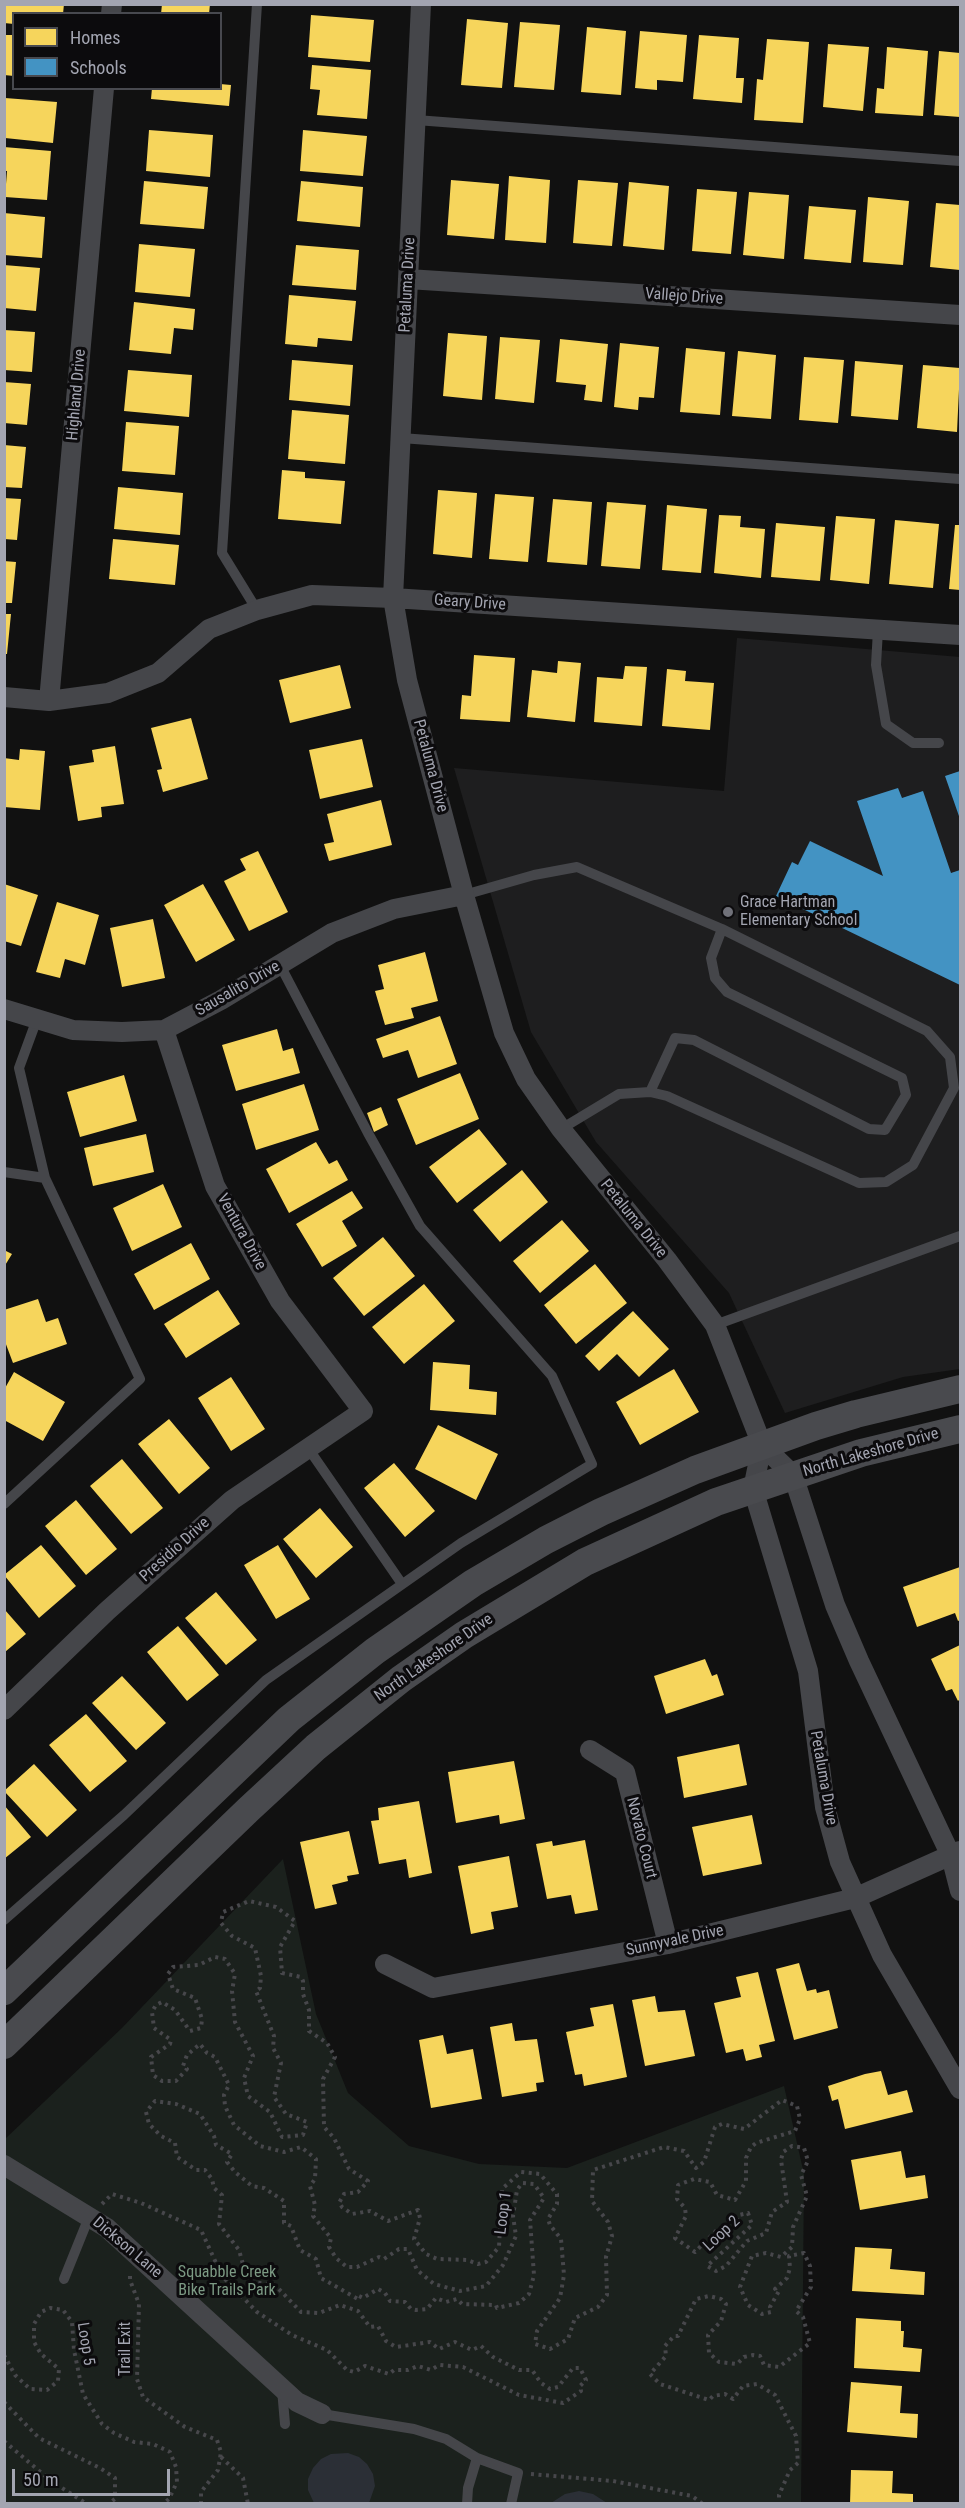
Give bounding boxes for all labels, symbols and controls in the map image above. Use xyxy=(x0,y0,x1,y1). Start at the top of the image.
legend xyxy=(12,12,222,90)
text: Homes xyxy=(70,27,120,48)
text: Schools xyxy=(70,57,127,78)
street label: Petaluma Drive xyxy=(396,237,420,333)
street label: Vallejo Drive xyxy=(644,285,724,309)
street label: Highland Drive xyxy=(63,348,91,442)
street label: Geary Drive xyxy=(433,591,507,615)
street label: Petaluma Drive xyxy=(408,717,452,815)
place label: Grace Hartman Elementary School xyxy=(740,893,857,931)
marker: Grace Hartman Elementary School xyxy=(721,905,735,919)
street label: Sausalito Drive xyxy=(192,957,284,1021)
street label: Petaluma Drive xyxy=(596,1176,670,1262)
street label: Ventura Drive xyxy=(212,1191,270,1273)
street label: North Lakeshore Drive xyxy=(801,1424,941,1482)
street label: Presidio Drive xyxy=(136,1514,214,1586)
street label: North Lakeshore Drive xyxy=(371,1610,497,1706)
street label: Petaluma Drive xyxy=(805,1729,841,1827)
street label: Novato Court xyxy=(622,1795,660,1881)
street label: Sunnyvale Drive xyxy=(624,1921,726,1961)
street label: Loop 1 xyxy=(492,2190,516,2236)
street label: Loop 2 xyxy=(700,2212,744,2256)
street label: Dickson Lane xyxy=(88,2213,166,2283)
park label: Squabble Creek Bike Trails Park xyxy=(178,2263,276,2301)
street label: Loop 5 xyxy=(72,2321,98,2367)
street label: Trail Exit xyxy=(116,2322,136,2376)
scale bar xyxy=(15,2457,172,2495)
text: 50 m xyxy=(23,2469,58,2490)

